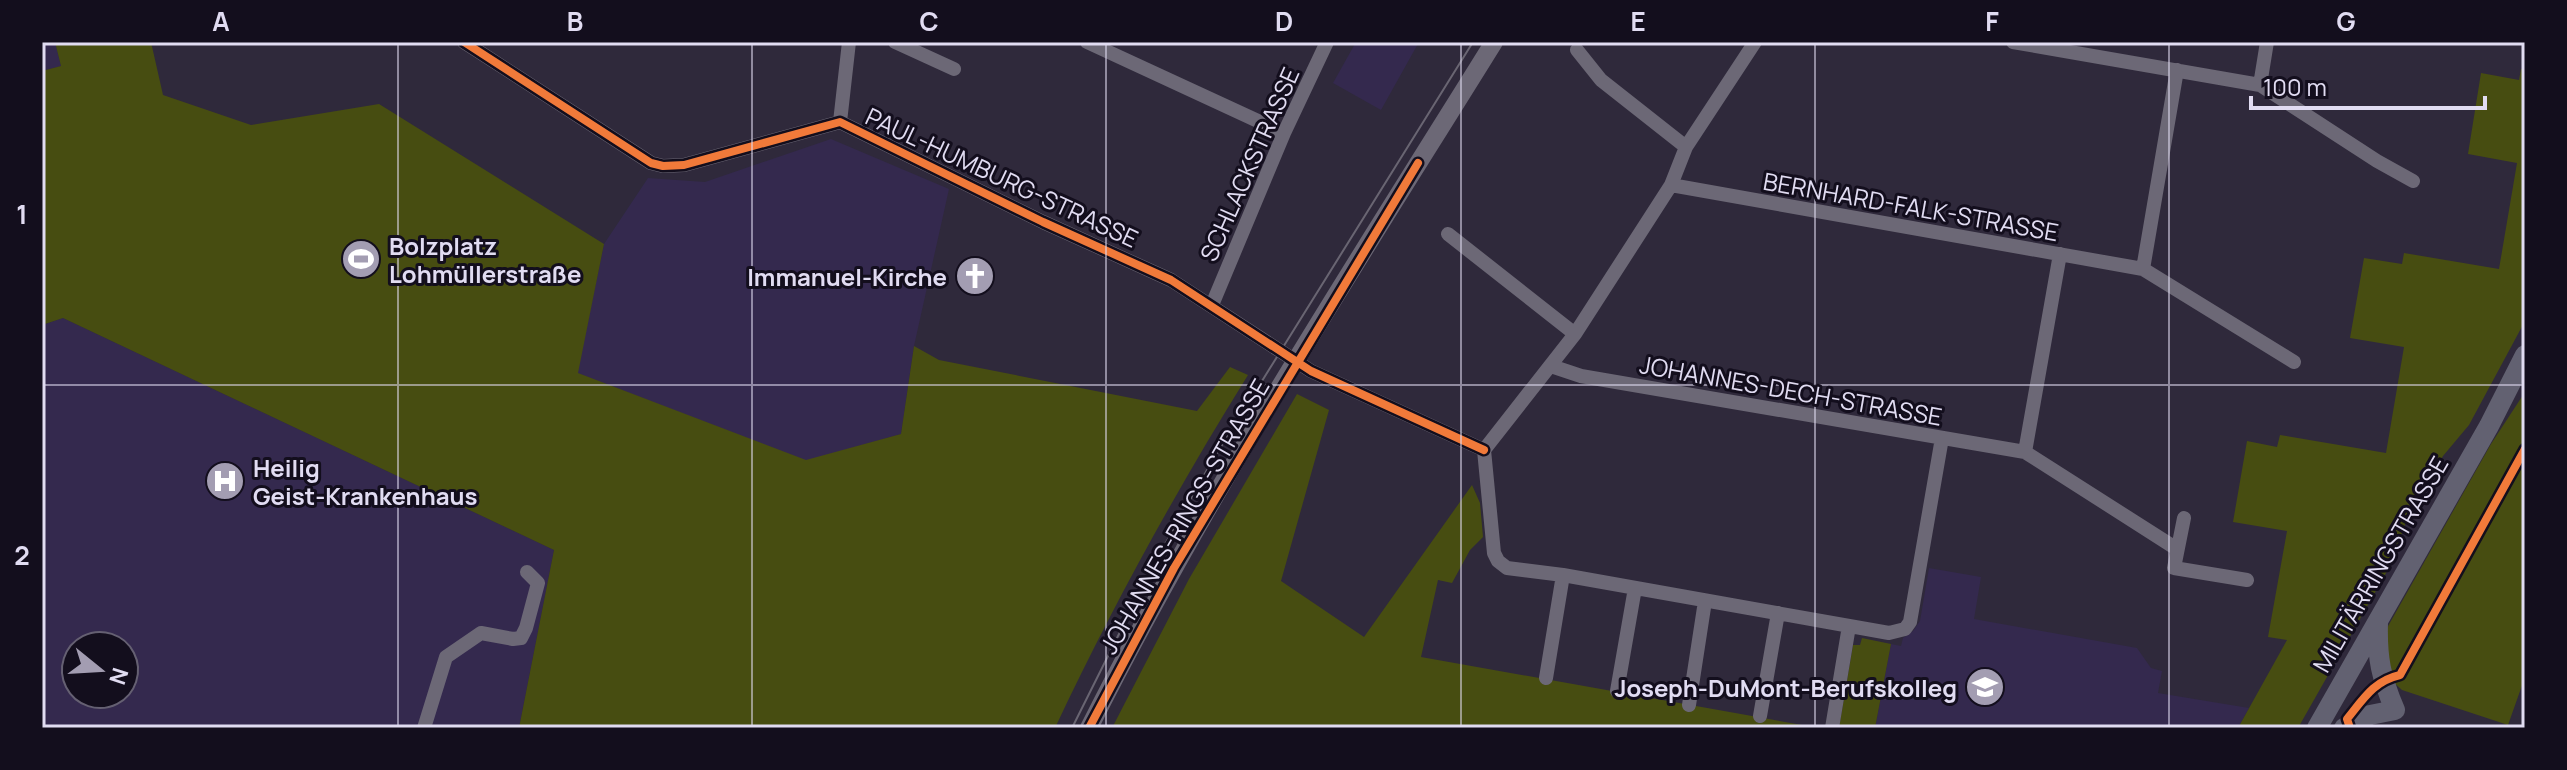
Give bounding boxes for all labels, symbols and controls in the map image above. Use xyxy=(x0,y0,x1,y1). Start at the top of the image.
text: A xyxy=(212,3,230,39)
text: B xyxy=(567,3,583,39)
text: C xyxy=(919,3,939,39)
text: D xyxy=(1275,3,1293,39)
text: E xyxy=(1630,3,1646,39)
text: F xyxy=(1985,3,1999,39)
text: G xyxy=(2336,3,2356,39)
scale bar xyxy=(2251,60,2485,110)
street label: SCHLACKSTRASSE xyxy=(1191,62,1307,266)
text: 100 m xyxy=(2263,70,2327,103)
street label: PAUL-HUMBURG-STRASSE xyxy=(860,99,1144,255)
street label: BERNHARD-FALK-STRASSE xyxy=(1761,164,2061,248)
text: 1 xyxy=(16,196,28,232)
place label: Bolzplatz Lohmüllerstraße xyxy=(389,229,581,290)
sports icon: Bolzplatz Lohmüllerstraße xyxy=(340,238,382,280)
church icon: Immanuel-Kirche xyxy=(954,255,996,297)
place label: Immanuel-Kirche xyxy=(747,260,947,293)
street label: JOHANNES-DECH-STRASSE xyxy=(1637,347,1945,433)
street label: JOHANNES-RINGS-STRASSE xyxy=(1092,372,1276,660)
street label: MILITÄRRINGSTRASSE xyxy=(2305,450,2455,678)
place label: Heilig Geist-Krankenhaus xyxy=(253,451,477,512)
hospital icon: Heilig Geist-Krankenhaus xyxy=(204,460,246,502)
text: 2 xyxy=(14,537,30,573)
north arrow xyxy=(60,630,140,710)
text: N xyxy=(102,664,136,688)
school or university icon: Joseph-DuMont-Berufskolleg xyxy=(1964,666,2006,708)
place label: Joseph-DuMont-Berufskolleg xyxy=(1614,671,1957,704)

